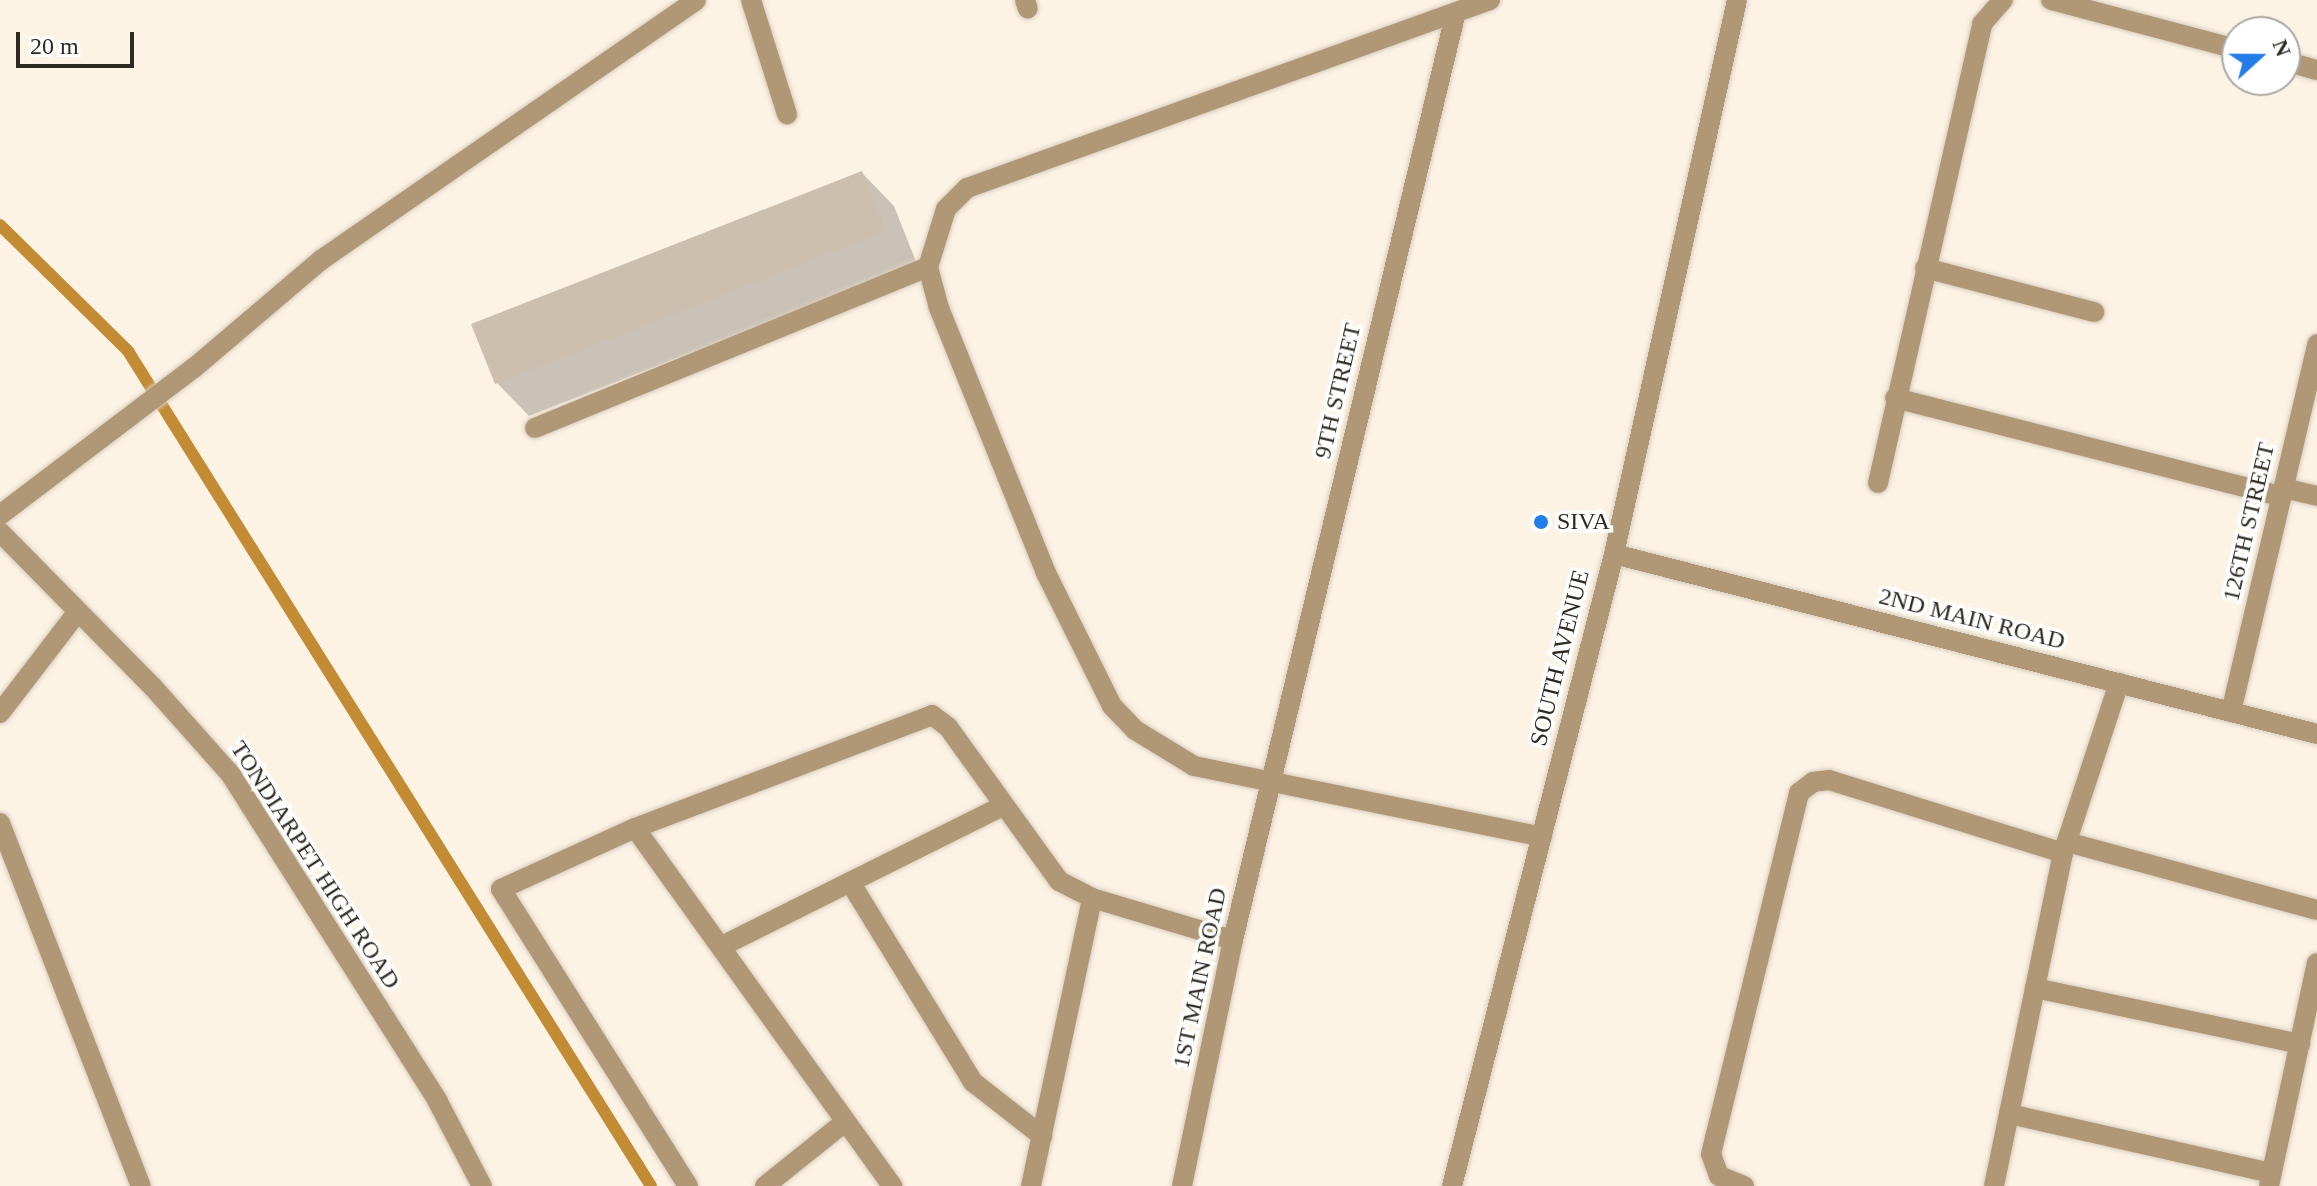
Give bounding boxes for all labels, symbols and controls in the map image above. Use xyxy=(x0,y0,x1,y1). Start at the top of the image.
scale bar xyxy=(20,16,138,66)
north arrow xyxy=(2221,16,2301,96)
text: 20 m xyxy=(30,33,79,59)
text: N xyxy=(2267,36,2297,60)
street label: 9TH STREET xyxy=(1308,321,1368,461)
street label: 126TH STREET xyxy=(2217,440,2281,604)
place label: SIVA xyxy=(1557,508,1610,536)
marker: SIVA xyxy=(1532,513,1550,531)
street label: SOUTH AVENUE xyxy=(1524,566,1596,750)
street label: 2ND MAIN ROAD xyxy=(1876,582,2068,656)
street label: TONDIARPET HIGH ROAD xyxy=(224,735,406,995)
street label: 1ST MAIN ROAD xyxy=(1167,885,1233,1071)

